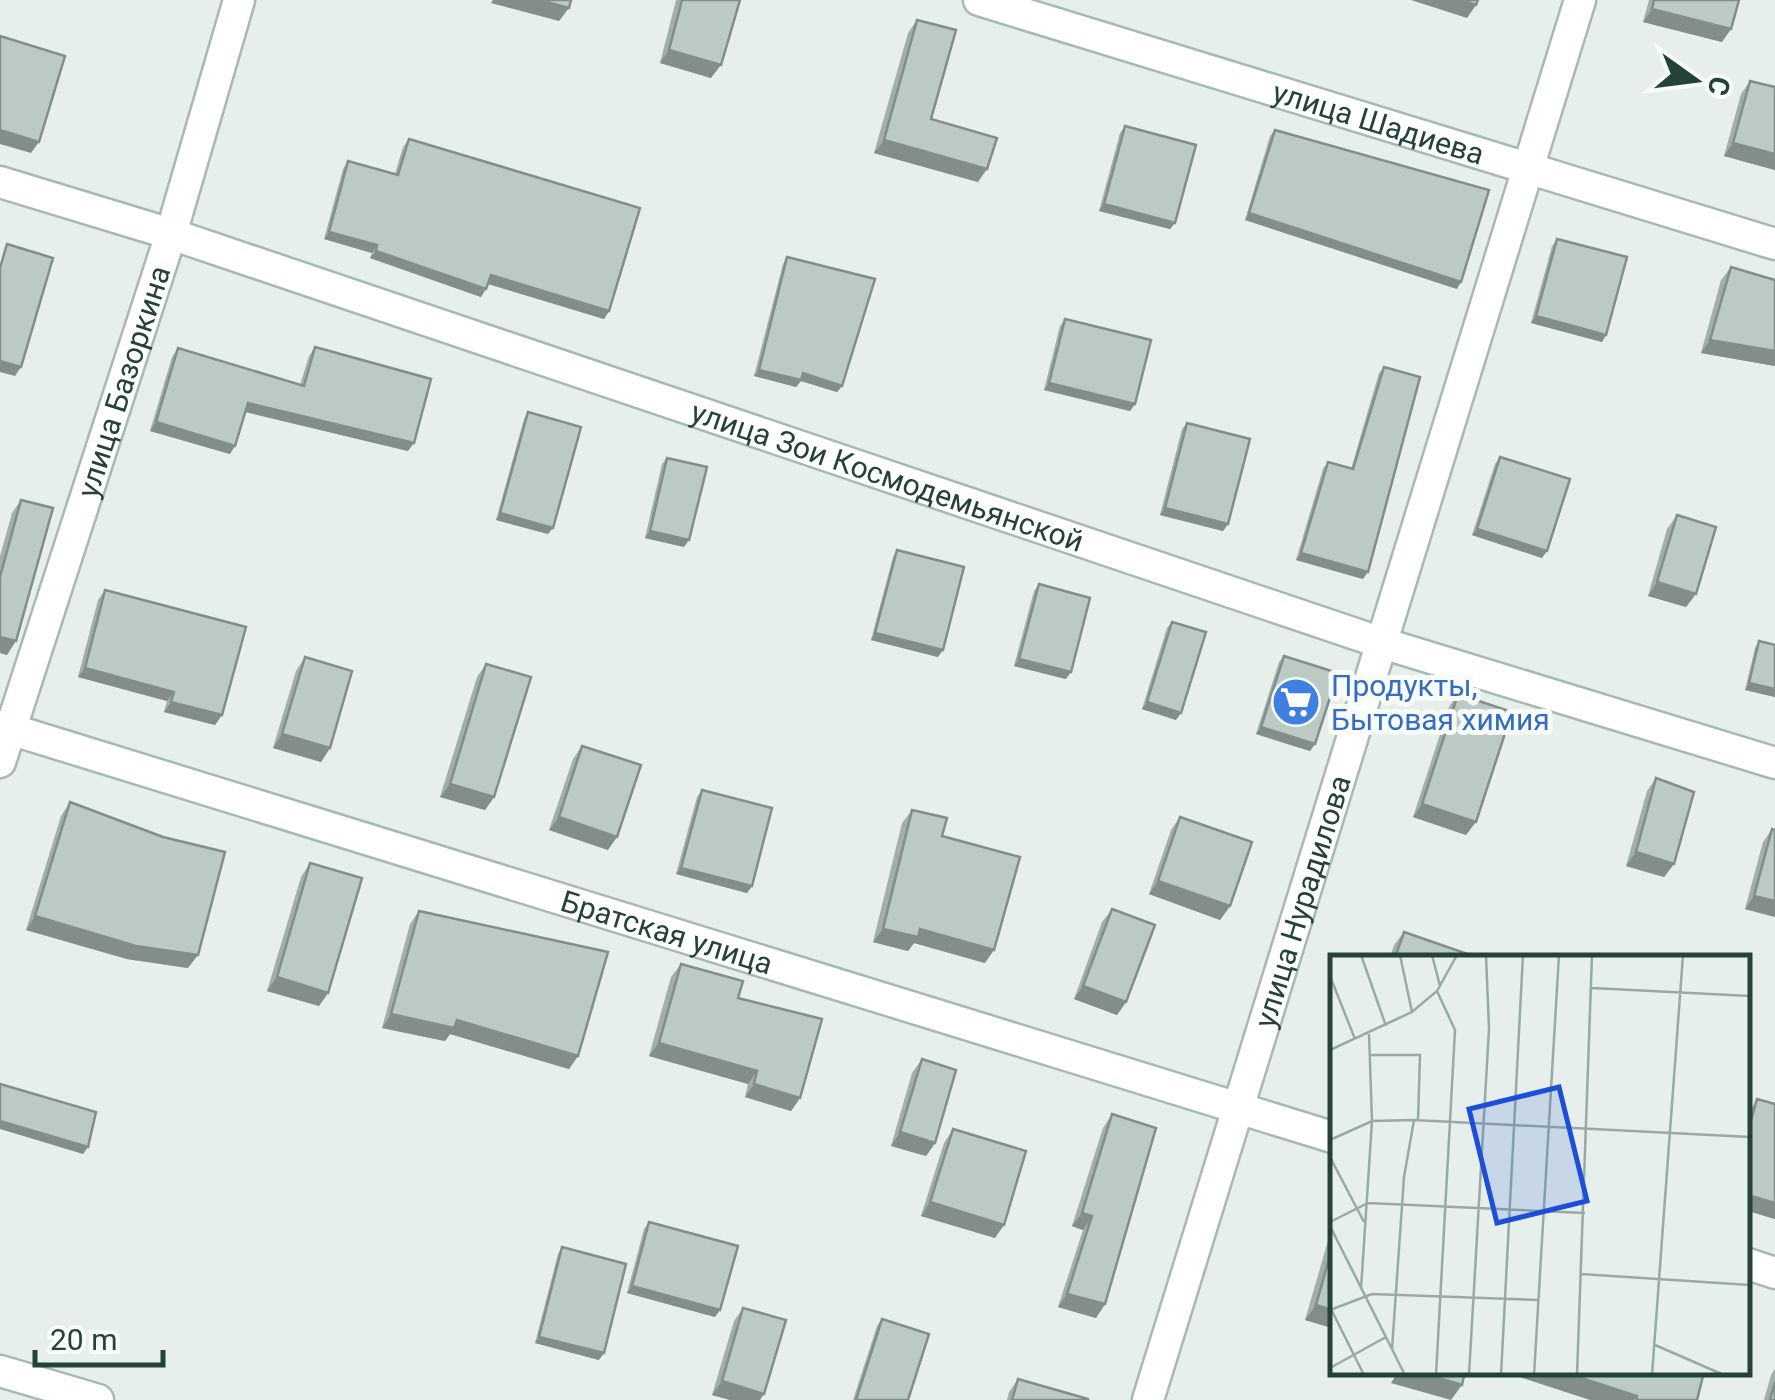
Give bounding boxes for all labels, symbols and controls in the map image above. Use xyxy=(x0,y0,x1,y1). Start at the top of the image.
north arrow xyxy=(1645,30,1745,130)
text: С xyxy=(1701,73,1737,99)
street label: улица Шадиева xyxy=(1269,74,1489,171)
street label: улица Базоркина xyxy=(69,261,177,502)
street label: улица Зои Космодемьянской xyxy=(687,393,1088,558)
place label: Продукты, Бытовая химия xyxy=(1331,668,1550,737)
supermarket icon: Продукты, Бытовая химия xyxy=(1270,676,1322,728)
street label: улица Нурадилова xyxy=(1247,771,1357,1032)
street label: Братская улица xyxy=(557,883,777,981)
inset map xyxy=(1330,955,1750,1375)
scale bar xyxy=(35,1305,162,1367)
text: 20 m xyxy=(50,1322,117,1357)

